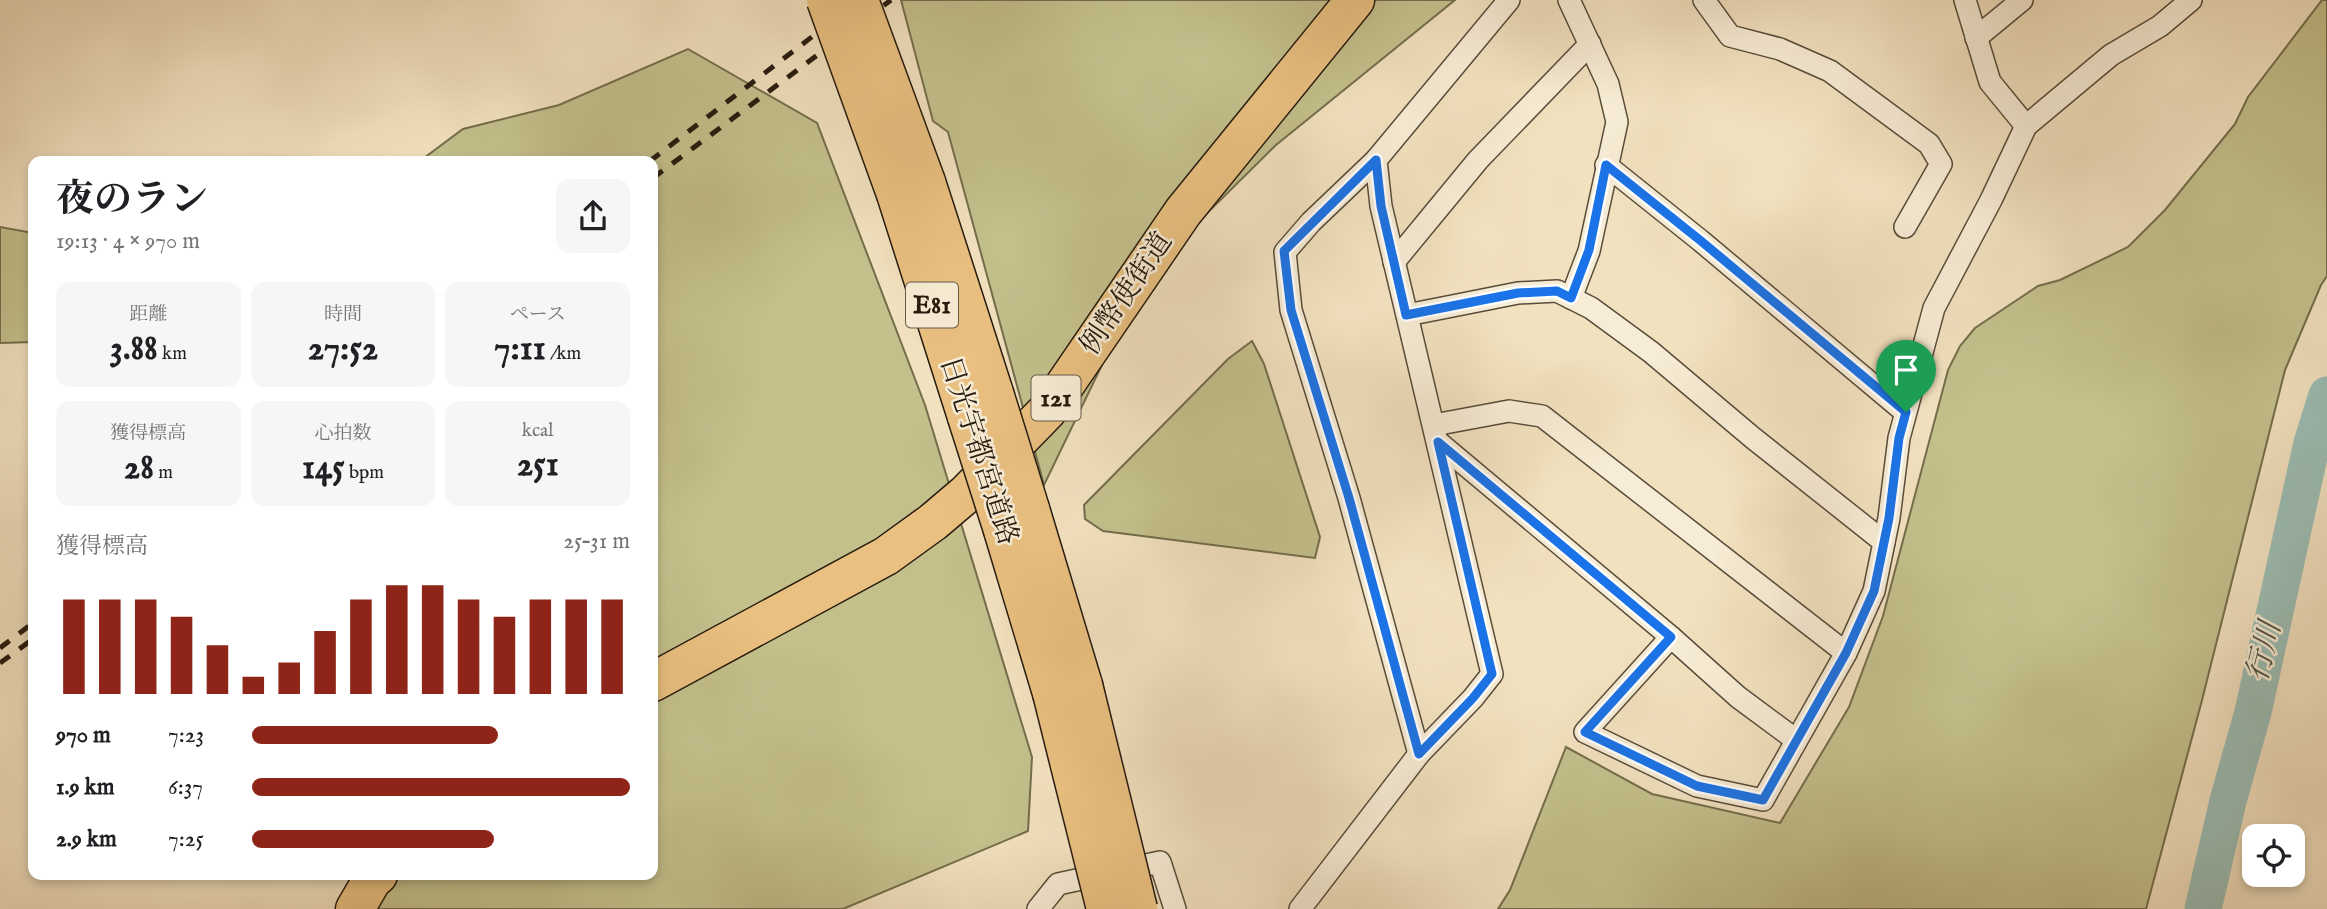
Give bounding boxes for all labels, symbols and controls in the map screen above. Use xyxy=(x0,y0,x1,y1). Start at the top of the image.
text: 夜のラン xyxy=(56,177,208,225)
button: share xyxy=(556,179,630,253)
street label: 例幣使街道 xyxy=(1073,226,1181,362)
text: 19:13 · 4 × 970 m xyxy=(56,227,200,256)
road number: E81 xyxy=(906,282,958,328)
text: 距離 xyxy=(129,303,167,327)
text: 時間 xyxy=(324,303,362,327)
text: ペース xyxy=(510,303,566,327)
text: 3.88 xyxy=(110,327,158,372)
text: 27:52 xyxy=(308,327,378,372)
text: 7:11 xyxy=(494,327,546,372)
pin xyxy=(1876,340,1936,412)
text: km xyxy=(158,342,187,366)
text: /km xyxy=(546,342,581,366)
icon: arrive xyxy=(1887,351,1925,389)
street label: 日光宇都宮道路 xyxy=(931,352,1025,550)
road number: 121 xyxy=(1032,376,1080,420)
text: kcal xyxy=(522,419,554,443)
text: 獲得標高 xyxy=(110,422,186,446)
text: 心拍数 xyxy=(314,422,372,446)
text: 251 xyxy=(517,443,559,488)
text: 28 xyxy=(124,446,154,491)
text: 145 xyxy=(302,446,345,491)
text: m xyxy=(154,461,173,485)
text: bpm xyxy=(345,461,384,485)
text: 25–31 m xyxy=(563,527,630,556)
text: 獲得標高 xyxy=(56,532,148,561)
water label: 行川 xyxy=(2239,615,2291,686)
text: 970 m xyxy=(56,721,111,750)
text: 7:23 xyxy=(168,721,204,750)
text: 1.9 km xyxy=(56,773,115,802)
text: 6:37 xyxy=(168,773,203,802)
map controls xyxy=(2242,824,2305,887)
button: locate xyxy=(2242,824,2305,887)
text: 2.9 km xyxy=(56,825,117,854)
text: 7:25 xyxy=(168,825,204,854)

